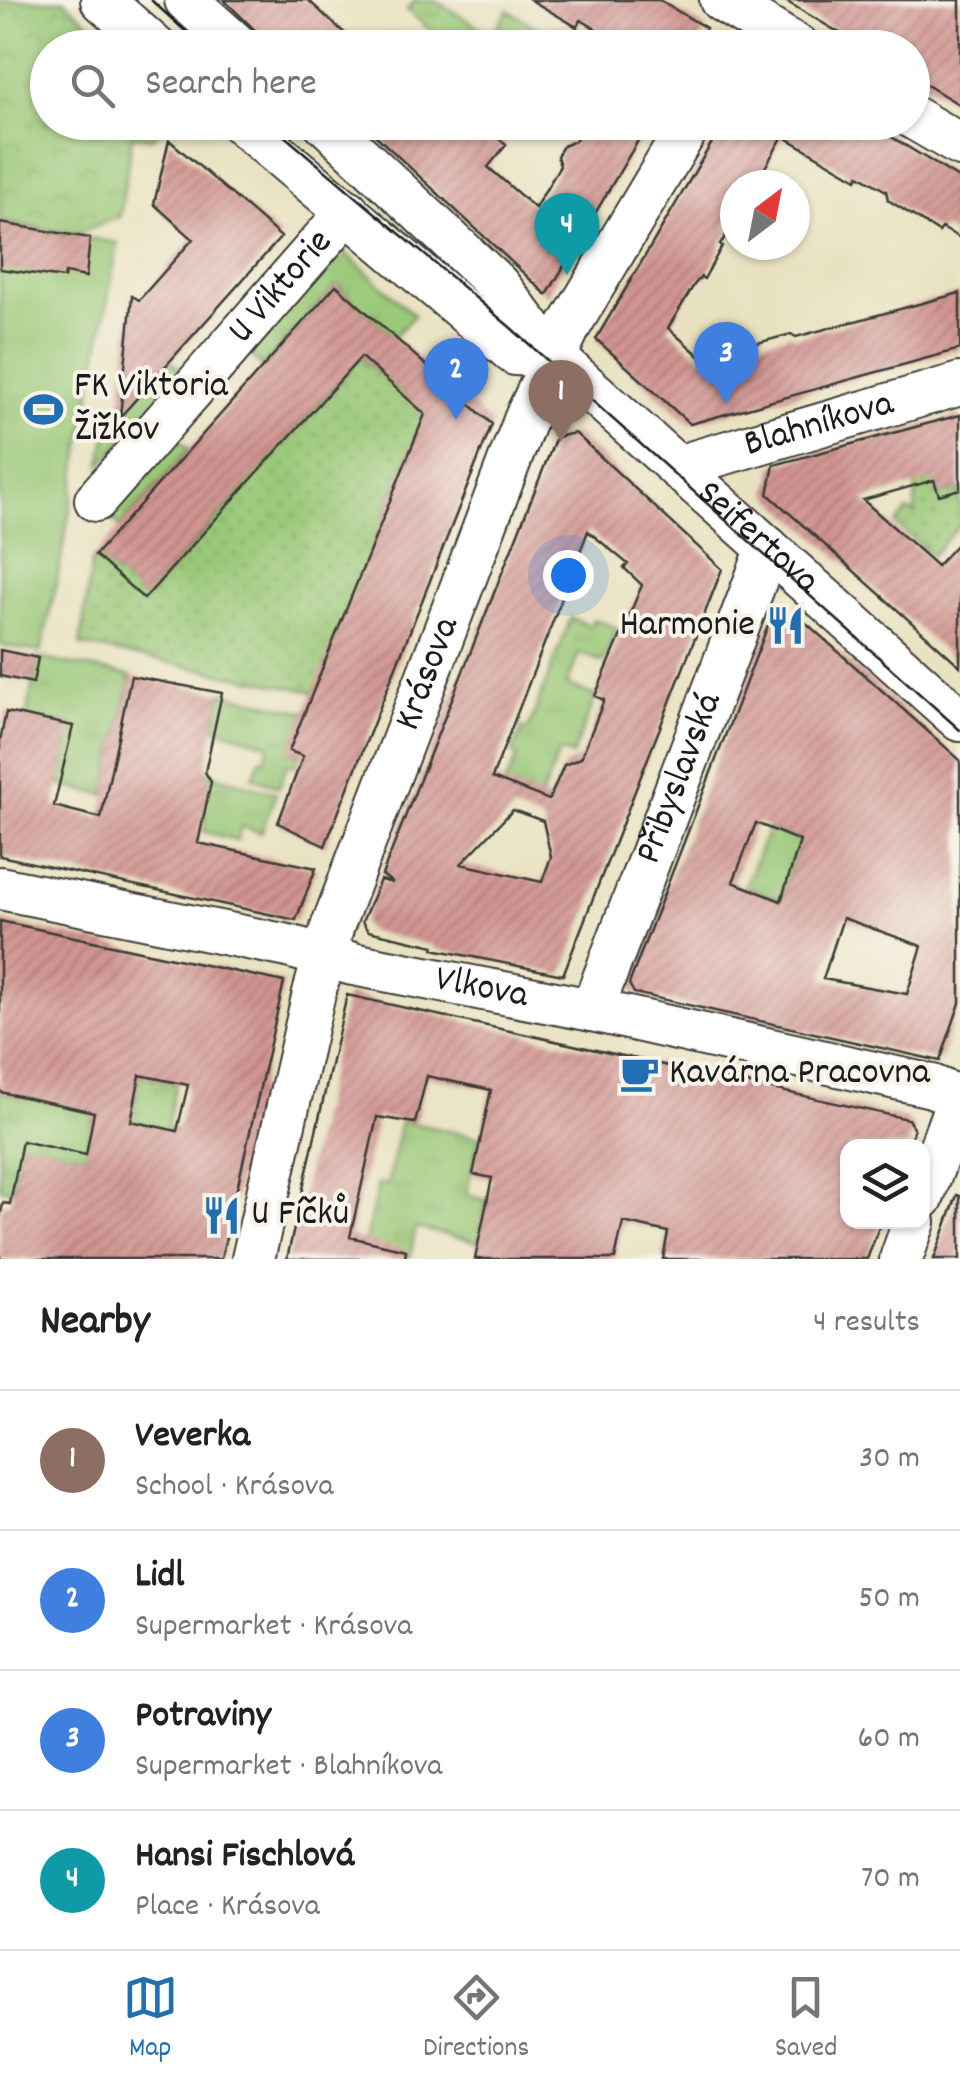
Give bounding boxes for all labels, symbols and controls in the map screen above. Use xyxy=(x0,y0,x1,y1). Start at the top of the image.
search box xyxy=(30,30,930,140)
icon: search xyxy=(65,58,120,113)
text: Search here xyxy=(145,58,317,113)
north arrow xyxy=(720,170,810,260)
pin: 4 xyxy=(534,192,600,275)
street label: U Viktorie xyxy=(216,218,347,357)
pin: 3 xyxy=(694,322,758,404)
pin: 2 xyxy=(424,338,488,420)
place label: FK Viktoria Žižkov xyxy=(74,360,229,459)
pin: 1 xyxy=(528,360,594,442)
street label: Blahníkova xyxy=(738,377,901,473)
sports icon: FK Viktoria Žižkov xyxy=(23,388,65,430)
street label: Seifertova xyxy=(683,468,832,610)
your location xyxy=(543,550,594,601)
place label: Harmonie xyxy=(619,599,755,654)
restaurant icon: Harmonie xyxy=(764,605,806,647)
street label: Krásova xyxy=(382,608,475,739)
street label: Přibyslavská xyxy=(623,685,738,872)
street label: Vlkova xyxy=(430,953,534,1025)
place label: Kavárna Pracovna xyxy=(669,1047,931,1102)
cafe icon: Kavárna Pracovna xyxy=(618,1053,660,1095)
map controls xyxy=(840,1139,930,1229)
button: layers xyxy=(840,1139,930,1229)
place label: U Fíčků xyxy=(251,1188,349,1243)
restaurant icon: U Fíčků xyxy=(200,1194,242,1236)
text: Nearby xyxy=(40,1294,150,1354)
text: 4 results xyxy=(813,1301,920,1347)
text: Veverka xyxy=(135,1410,250,1465)
text: 1 xyxy=(69,1437,76,1483)
text: 30 m xyxy=(859,1437,920,1483)
text: School · Krásova xyxy=(135,1465,333,1511)
text: Lidl xyxy=(135,1550,184,1605)
text: 2 xyxy=(66,1577,79,1623)
text: 50 m xyxy=(858,1577,920,1623)
text: Supermarket · Krásova xyxy=(135,1605,412,1651)
text: Potraviny xyxy=(135,1690,271,1745)
text: 3 xyxy=(65,1717,80,1763)
text: 60 m xyxy=(858,1717,920,1763)
text: Supermarket · Blahníkova xyxy=(135,1745,442,1791)
text: Hansi Fischlová xyxy=(135,1830,355,1885)
text: 4 xyxy=(66,1857,79,1903)
text: 70 m xyxy=(861,1857,920,1903)
text: Place · Krásova xyxy=(135,1885,320,1931)
tab: Map xyxy=(123,1970,178,2070)
tab: Directions xyxy=(423,1970,529,2070)
tab: Saved xyxy=(775,1970,837,2070)

